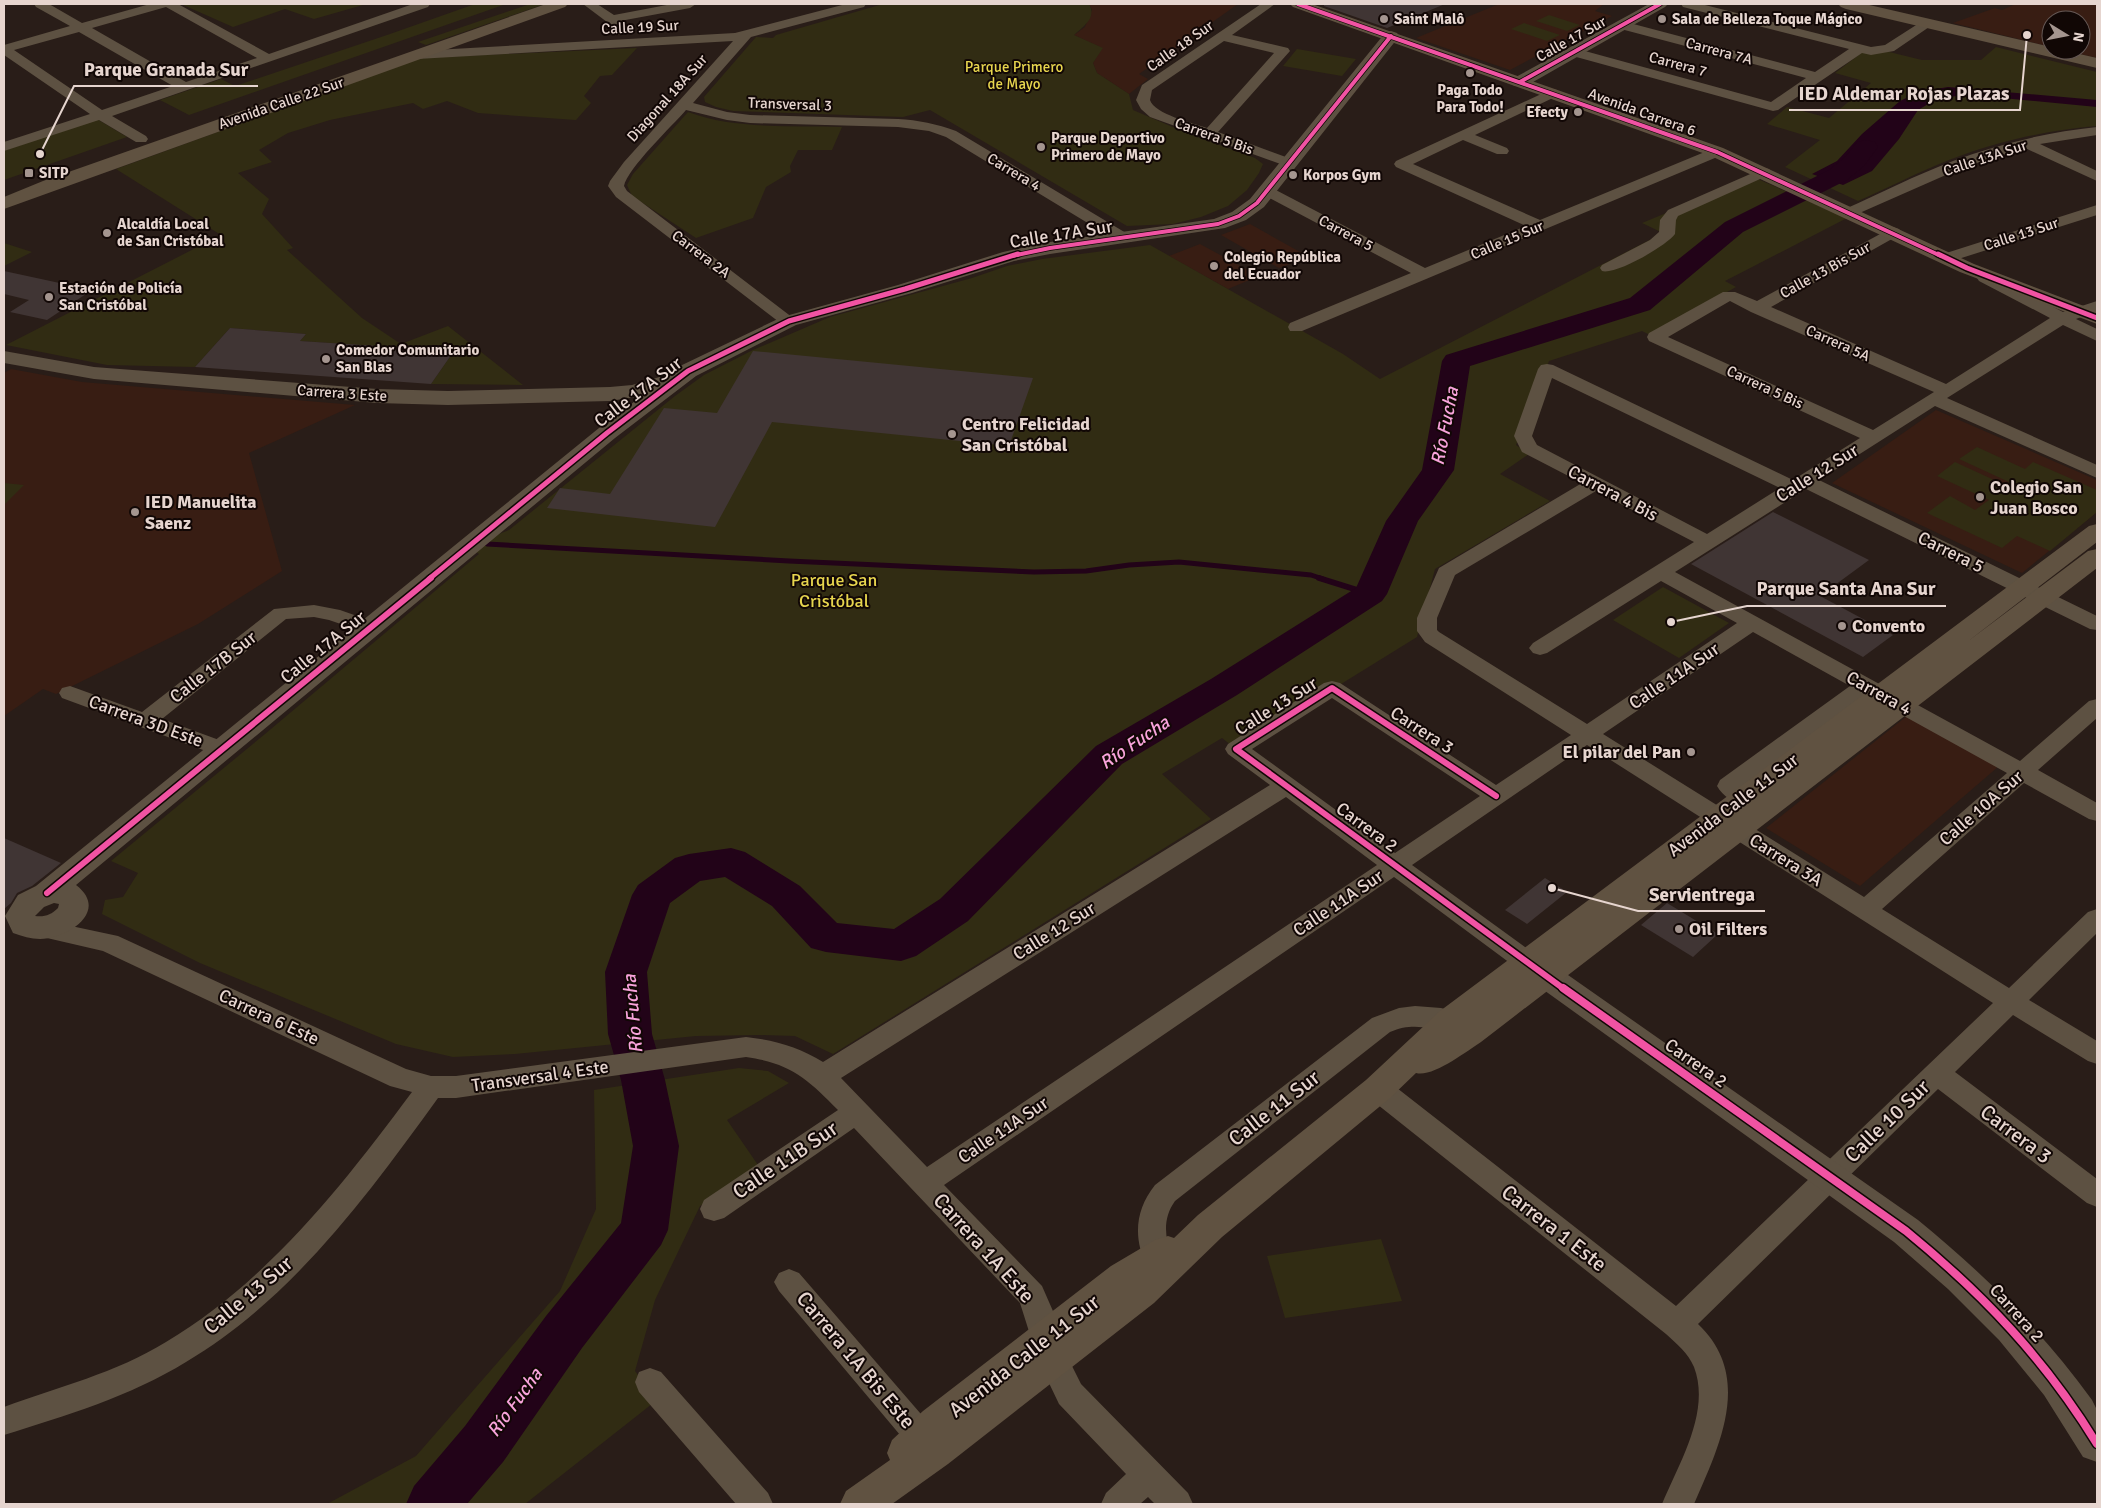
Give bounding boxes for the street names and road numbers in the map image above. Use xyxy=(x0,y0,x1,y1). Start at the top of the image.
street label: Calle 17 Sur xyxy=(1533,12,1610,66)
street label: Calle 19 Sur xyxy=(601,16,680,38)
street label: Calle 18 Sur xyxy=(1143,16,1217,76)
street label: Carrera 7A xyxy=(1684,33,1754,69)
street label: Carrera 7 xyxy=(1647,48,1709,80)
street label: Diagonal 18A Sur xyxy=(623,50,711,145)
street label: Avenida Calle 22 Sur xyxy=(216,73,347,133)
street label: Avenida Carrera 6 xyxy=(1586,84,1698,140)
street label: Transversal 3 xyxy=(748,94,832,114)
street label: Carrera 5 Bis xyxy=(1172,113,1256,159)
street label: Calle 13A Sur xyxy=(1941,136,2029,180)
street label: Carrera 4 xyxy=(984,149,1044,195)
street label: Carrera 5 xyxy=(1316,211,1376,255)
street label: Calle 13 Sur xyxy=(1981,213,2061,255)
street label: Calle 17A Sur xyxy=(1008,215,1114,253)
street label: Calle 15 Sur xyxy=(1468,216,1547,263)
street label: Carrera 2A xyxy=(668,226,734,282)
street label: Calle 13 Bis Sur xyxy=(1777,238,1874,302)
street label: Carrera 5A xyxy=(1803,321,1873,365)
street label: Calle 17A Sur xyxy=(590,352,686,432)
street label: Carrera 5 Bis xyxy=(1724,361,1806,413)
street label: Carrera 3 Este xyxy=(296,381,388,405)
street label: Calle 12 Sur xyxy=(1772,439,1863,507)
street label: Carrera 4 Bis xyxy=(1564,460,1662,526)
street label: Carrera 5 xyxy=(1914,527,1988,577)
street label: Calle 17A Sur xyxy=(276,606,371,688)
street label: Calle 17B Sur xyxy=(165,626,261,708)
street label: Calle 11A Sur xyxy=(1625,638,1724,714)
street label: Carrera 4 xyxy=(1843,666,1916,720)
street label: Calle 13 Sur xyxy=(1231,672,1322,740)
street label: Carrera 3D Este xyxy=(86,690,206,752)
street label: Carrera 3 xyxy=(1386,701,1458,759)
street label: Avenida Calle 11 Sur xyxy=(1663,748,1803,861)
street label: Calle 10A Sur xyxy=(1935,765,2028,850)
street label: Carrera 2 xyxy=(1332,797,1402,857)
street label: Carrera 3A xyxy=(1745,829,1827,891)
street label: Calle 11A Sur xyxy=(1289,865,1388,941)
street label: Calle 12 Sur xyxy=(1009,897,1100,965)
street label: Carrera 6 Este xyxy=(215,984,323,1050)
street label: Carrera 2 xyxy=(1661,1034,1731,1092)
street label: Transversal 4 Este xyxy=(470,1056,610,1096)
street label: Calle 11 Sur xyxy=(1223,1064,1325,1152)
street label: Calle 10 Sur xyxy=(1839,1074,1935,1168)
street label: Calle 11A Sur xyxy=(954,1092,1053,1168)
street label: Carrera 3 xyxy=(1975,1099,2057,1169)
street label: Calle 11B Sur xyxy=(728,1115,843,1205)
street label: Carrera 1 Este xyxy=(1496,1179,1612,1277)
street label: Carrera 1A Este xyxy=(928,1188,1040,1308)
street label: Calle 13 Sur xyxy=(198,1250,298,1340)
street label: Carrera 2 xyxy=(1985,1279,2049,1347)
street label: Carrera 1A Bis Este xyxy=(791,1286,921,1434)
street label: Avenida Calle 11 Sur xyxy=(943,1289,1105,1423)

